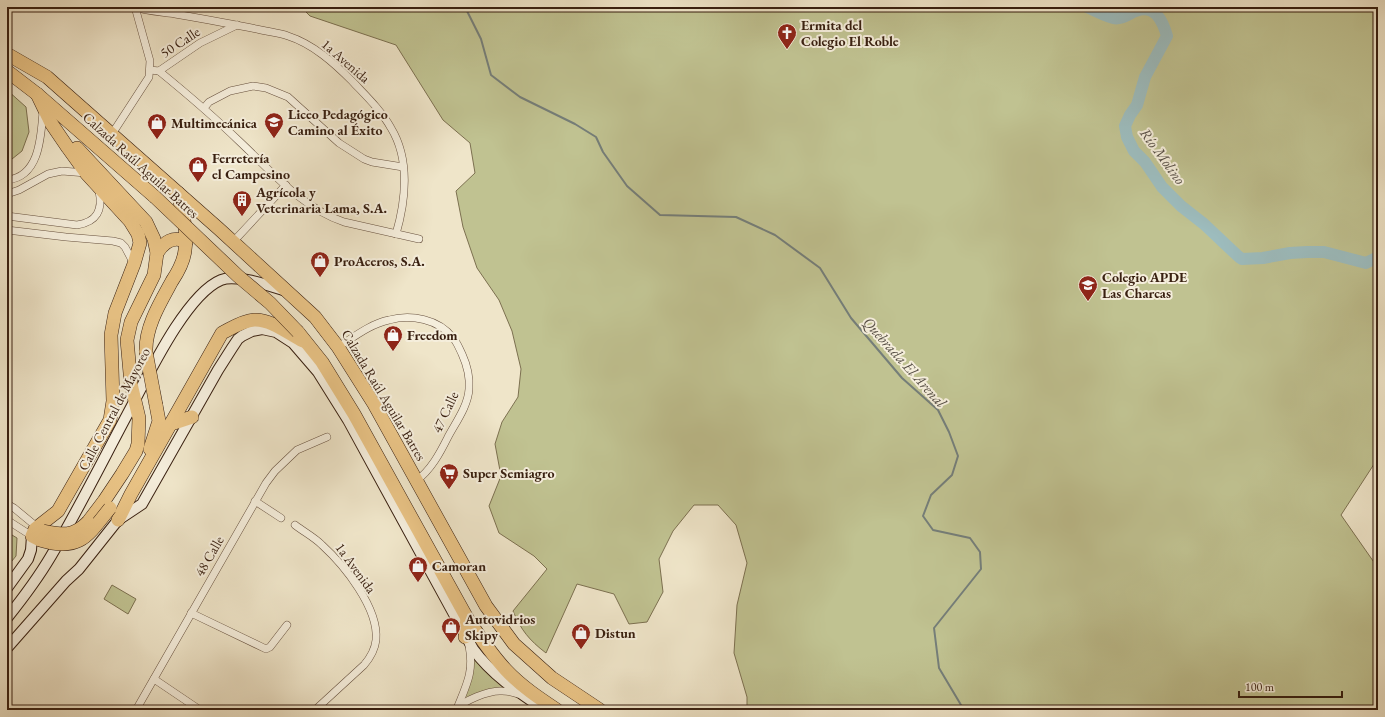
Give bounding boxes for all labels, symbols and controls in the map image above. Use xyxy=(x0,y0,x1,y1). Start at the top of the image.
place label: Ermita del Colegio El Roble xyxy=(801,16,899,50)
street label: 50 Calle xyxy=(157,22,204,62)
church icon: Ermita del Colegio El Roble xyxy=(776,22,798,50)
street label: 1a Avenida xyxy=(318,35,374,87)
place label: Liceo Pedagógico Camino al Éxito xyxy=(288,105,388,139)
street label: Calzada Raúl Aguilar Batres xyxy=(79,108,203,222)
school or university icon: Liceo Pedagógico Camino al Éxito xyxy=(263,111,285,139)
shop icon: Multimecánica xyxy=(146,112,168,140)
place label: Multimecánica xyxy=(171,114,258,132)
water label: Río Molino xyxy=(1136,124,1190,188)
place label: Ferretería el Campesino xyxy=(212,149,290,183)
shop icon: Ferretería el Campesino xyxy=(187,155,209,183)
place label: Agrícola y Veterinaria Lama, S.A. xyxy=(255,183,387,217)
building icon: Agrícola y Veterinaria Lama, S.A. xyxy=(231,189,253,217)
shop icon: ProAceros, S.A. xyxy=(309,250,331,278)
place label: ProAceros, S.A. xyxy=(334,252,425,270)
place label: Colegio APDE Las Charcas xyxy=(1102,268,1187,302)
school or university icon: Colegio APDE Las Charcas xyxy=(1077,274,1099,302)
water label: Quebrada El Arenal xyxy=(859,313,951,412)
shop icon: Freedom xyxy=(382,324,404,352)
street label: Calzada Raúl Aguilar Batres xyxy=(338,326,431,464)
place label: Freedom xyxy=(407,326,458,344)
street label: Calle Central de Mayoreo xyxy=(74,344,154,474)
street label: 47 Calle xyxy=(428,388,463,436)
supermarket icon: Super Semiagro xyxy=(438,462,460,490)
place label: Super Semiagro xyxy=(463,464,554,482)
street label: 48 Calle xyxy=(190,532,228,580)
street label: 1a Avenida xyxy=(332,539,381,597)
shop icon: Camoran xyxy=(407,555,429,583)
place label: Camoran xyxy=(432,557,486,575)
place label: Autovidrios Skipy xyxy=(464,610,535,644)
shop icon: Autovidrios Skipy xyxy=(440,616,462,644)
shop icon: Distun xyxy=(570,622,592,650)
place label: Distun xyxy=(595,624,636,642)
scale bar xyxy=(1239,673,1342,699)
text: 100 m xyxy=(1245,679,1275,695)

